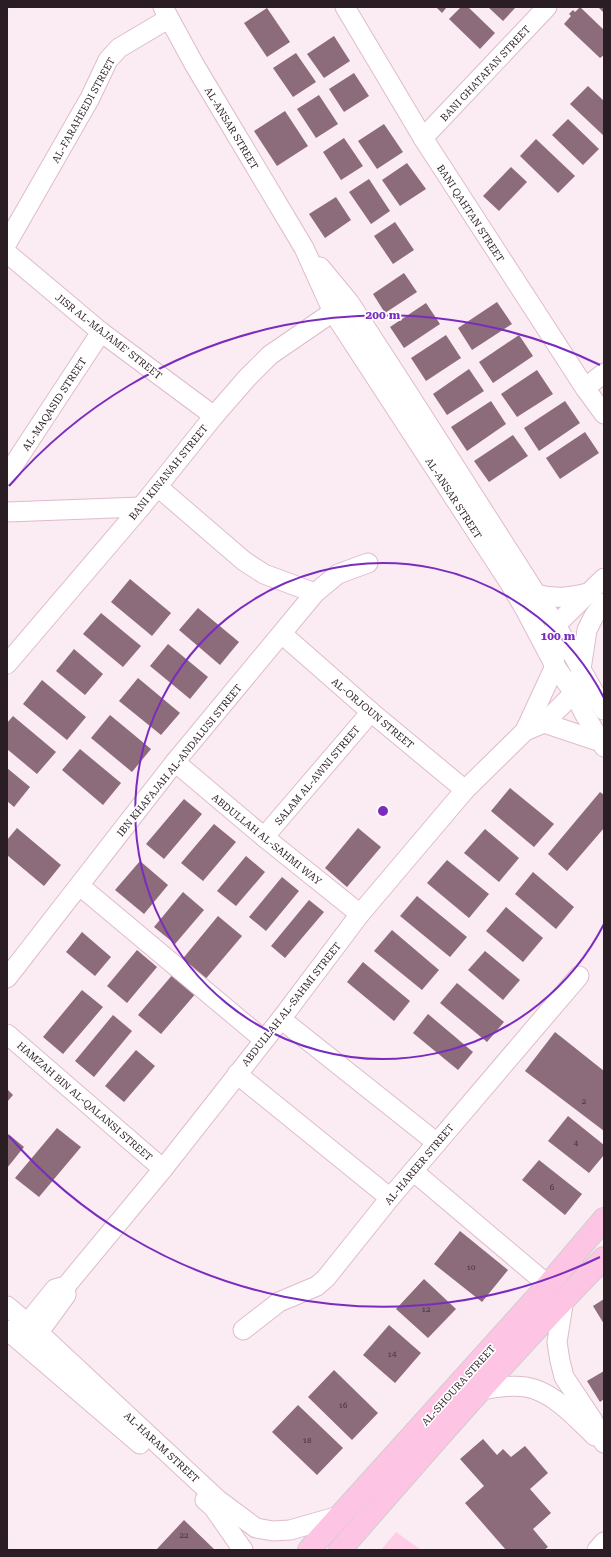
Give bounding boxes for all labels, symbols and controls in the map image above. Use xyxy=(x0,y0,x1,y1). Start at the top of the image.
street label: BANI GHATAFAN STREET xyxy=(438,23,533,123)
street label: AL-FARAHEEDI STREET xyxy=(50,55,117,165)
street label: AL-ANSAR STREET xyxy=(203,85,261,172)
street label: BANI QAHTAN STREET xyxy=(435,162,506,264)
street label: JISR AL-MAJAME' STREET xyxy=(53,291,164,382)
text: 200 m xyxy=(366,308,401,322)
street label: AL-MAQASID STREET xyxy=(20,356,89,453)
street label: BANI KINANAH STREET xyxy=(127,422,210,522)
street label: AL-ANSAR STREET xyxy=(423,456,484,541)
text: 100 m xyxy=(541,629,576,643)
street label: AL-ORJOUN STREET xyxy=(329,676,416,751)
street label: IBN KHAFAJAH AL-ANDALUSI STREET xyxy=(115,682,244,838)
street label: SALAM AL-AWNI STREET xyxy=(273,723,362,827)
street label: ABDULLAH AL-SAHMI WAY xyxy=(210,792,324,887)
centre of rings xyxy=(376,804,390,818)
street label: ABDULLAH AL-SAHMI STREET xyxy=(240,940,343,1068)
street label: HAMZAH BIN AL-QALANSI STREET xyxy=(15,1040,155,1163)
house number: 2 xyxy=(582,1097,587,1106)
street label: AL-HAREER STREET xyxy=(383,1122,456,1207)
house number: 4 xyxy=(574,1139,579,1148)
house number: 6 xyxy=(550,1183,555,1192)
house number: 10 xyxy=(467,1263,476,1272)
house number: 12 xyxy=(422,1305,431,1314)
street label: AL-SHOURA STREET xyxy=(420,1343,497,1428)
house number: 14 xyxy=(388,1350,397,1359)
house number: 16 xyxy=(339,1401,348,1410)
street label: AL-HARAM STREET xyxy=(122,1410,202,1485)
house number: 18 xyxy=(303,1436,312,1445)
house number: 22 xyxy=(180,1531,189,1540)

